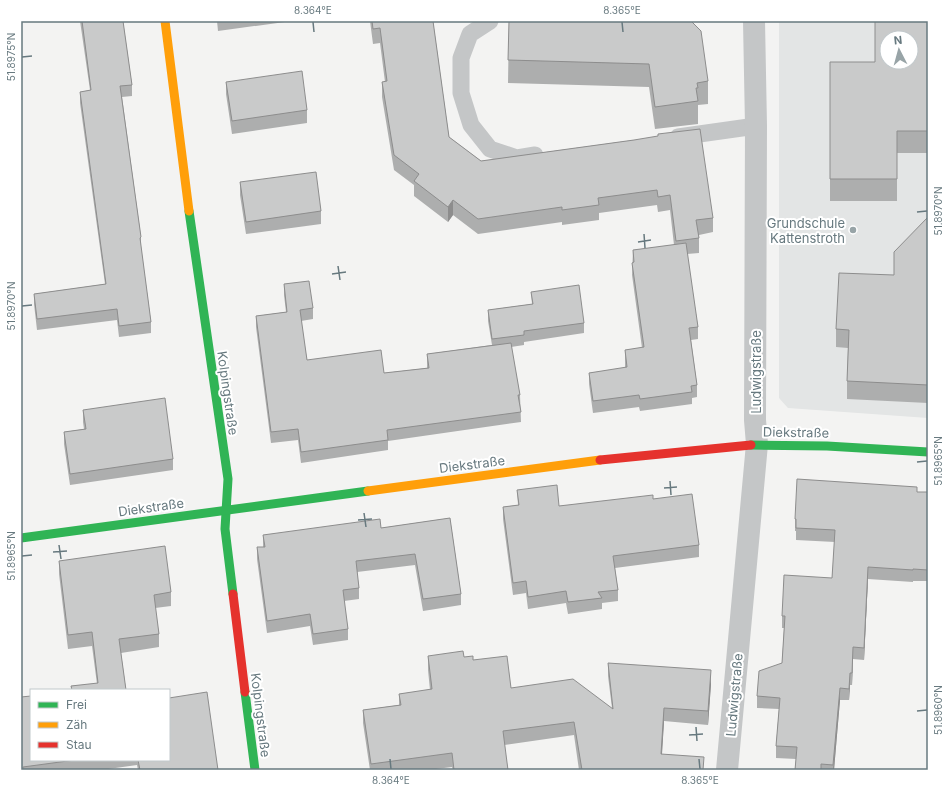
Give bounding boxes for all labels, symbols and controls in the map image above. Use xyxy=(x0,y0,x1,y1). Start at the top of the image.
text: 8.364°E xyxy=(294,4,332,16)
text: 8.365°E xyxy=(603,4,641,16)
north arrow xyxy=(879,30,919,70)
text: 51.8975°N xyxy=(5,33,17,81)
text: N xyxy=(893,33,903,47)
text: 51.8970°N xyxy=(932,187,944,235)
place label: Grundschule Kattenstroth xyxy=(767,215,845,246)
marker: Grundschule Kattenstroth xyxy=(848,225,858,235)
text: 51.8970°N xyxy=(5,282,17,330)
street label: Ludwigstraße xyxy=(748,330,764,414)
street label: Kolpingstraße xyxy=(214,350,242,436)
street label: Diekstraße xyxy=(763,423,829,441)
text: 51.8965°N xyxy=(932,436,944,486)
street label: Diekstraße xyxy=(438,452,506,476)
street label: Diekstraße xyxy=(117,494,185,520)
text: 51.8965°N xyxy=(5,531,17,581)
street label: Ludwigstraße xyxy=(722,653,746,737)
street label: Kolpingstraße xyxy=(248,672,274,758)
text: 51.8960°N xyxy=(932,685,944,735)
legend xyxy=(30,689,170,761)
text: Frei xyxy=(66,697,87,712)
text: Zäh xyxy=(66,717,87,732)
text: Stau xyxy=(66,737,92,752)
text: 8.364°E xyxy=(372,774,410,786)
text: 8.365°E xyxy=(681,774,719,786)

